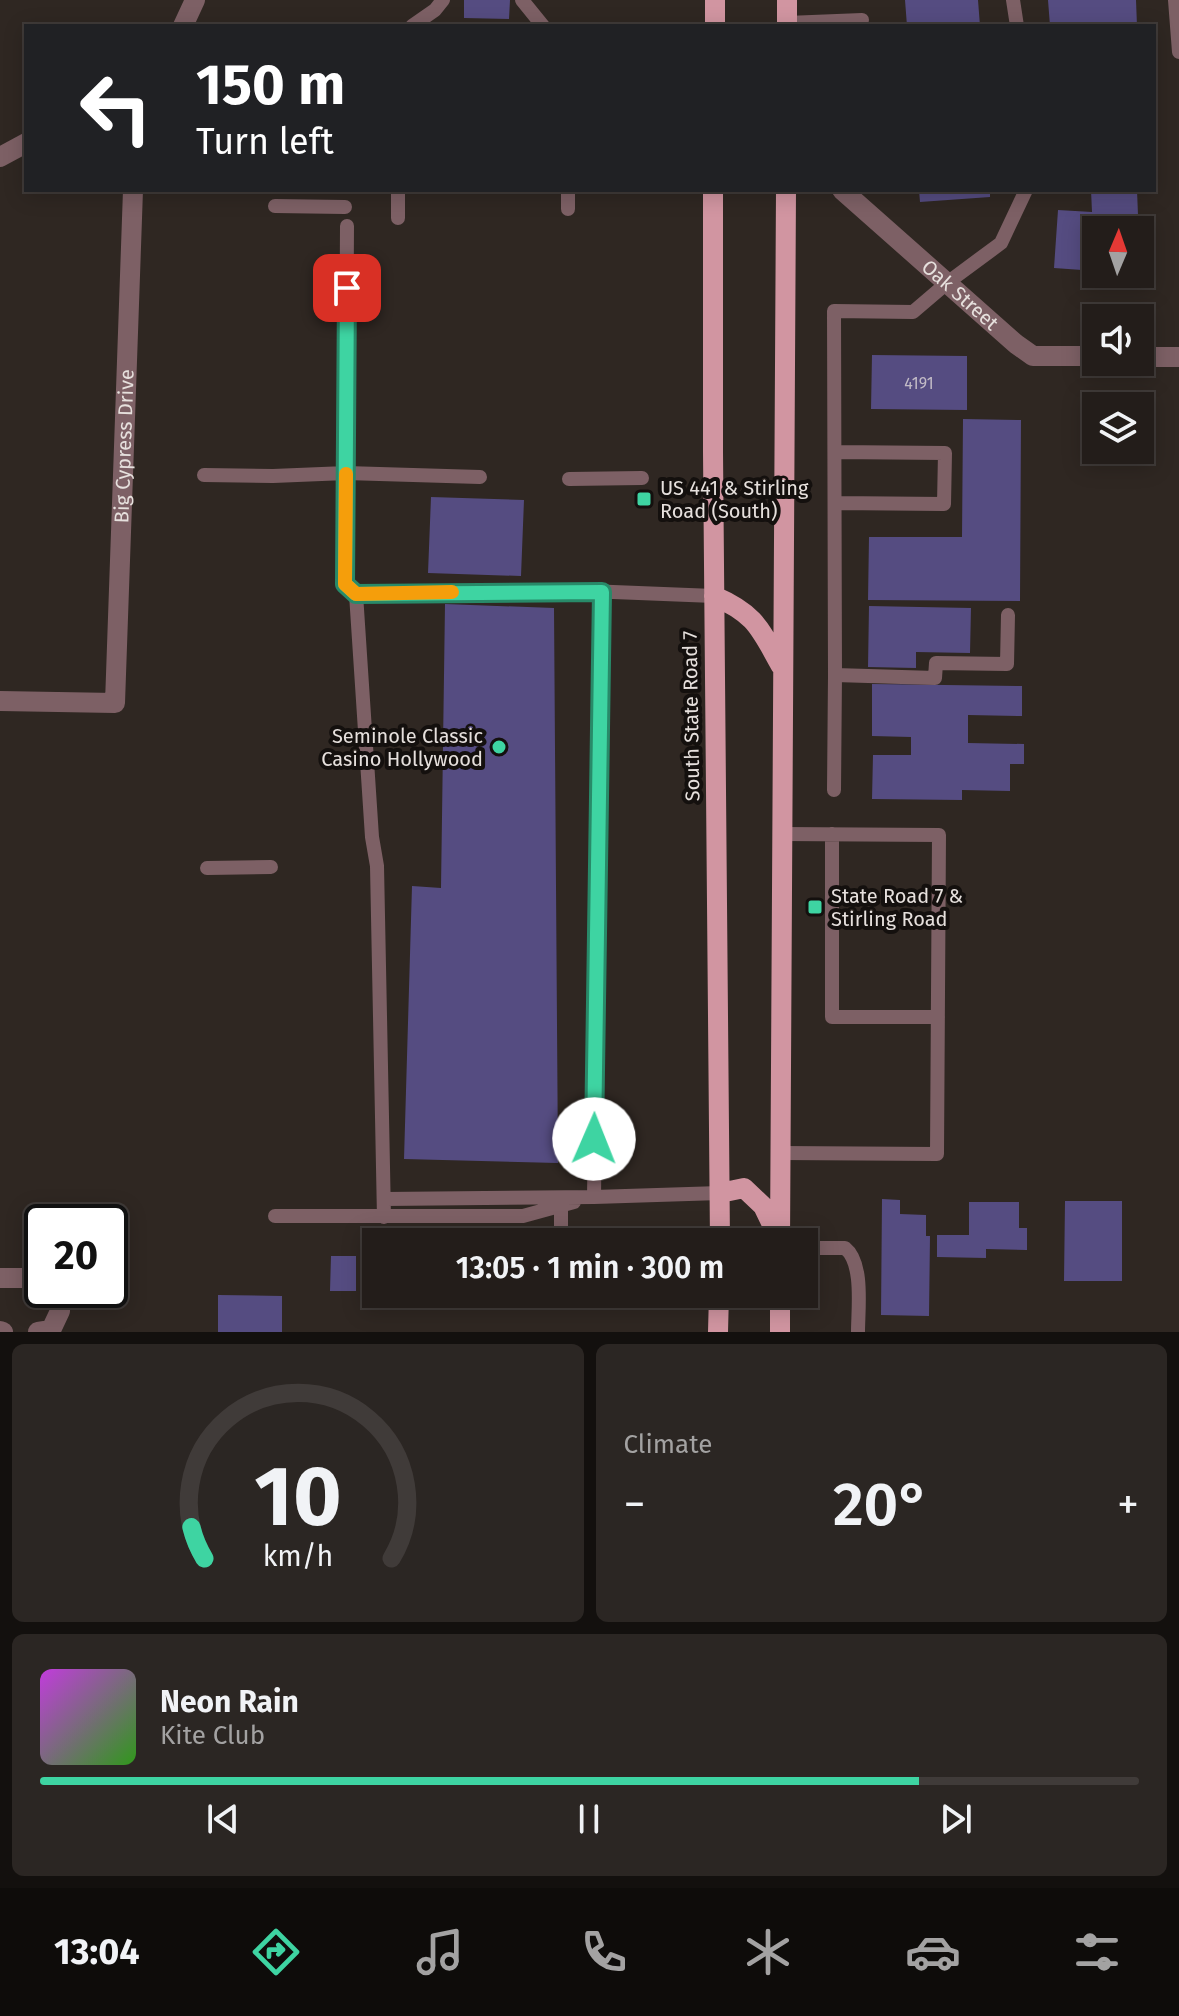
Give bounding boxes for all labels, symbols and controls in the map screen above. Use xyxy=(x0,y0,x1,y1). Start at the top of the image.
text: 150 m xyxy=(196,52,345,119)
icon: left xyxy=(64,56,168,160)
text: Turn left xyxy=(196,120,334,164)
north arrow xyxy=(1082,216,1154,288)
map controls xyxy=(1082,216,1154,464)
pin xyxy=(313,254,381,322)
street label: Oak Street xyxy=(917,254,1004,335)
icon: arrive xyxy=(325,266,369,310)
button: sound xyxy=(1082,304,1154,376)
street label: Big Cypress Drive xyxy=(109,369,139,524)
house number: 4191 xyxy=(904,374,934,393)
button: layers xyxy=(1082,392,1154,464)
place label: US 441 & Stirling Road (South) xyxy=(660,476,809,523)
marker: US 441 & Stirling Road (South) xyxy=(635,490,653,508)
street label: South State Road 7 xyxy=(678,630,704,802)
place label: Seminole Classic Casino Hollywood xyxy=(321,724,483,771)
marker: Seminole Classic Casino Hollywood xyxy=(490,738,508,756)
place label: State Road 7 & Stirling Road xyxy=(831,884,963,931)
marker: State Road 7 & Stirling Road xyxy=(806,898,824,916)
position arrow xyxy=(552,1097,636,1181)
speed limit sign: 20 xyxy=(24,1204,128,1308)
text: 13:05 · 1 min · 300 m xyxy=(456,1250,724,1286)
text: Climate xyxy=(624,1429,712,1460)
text: 10 xyxy=(254,1447,341,1547)
text: 20° xyxy=(833,1469,930,1541)
text: − xyxy=(624,1478,646,1531)
text: + xyxy=(1117,1478,1139,1531)
text: km/h xyxy=(262,1539,333,1574)
text: Neon Rain xyxy=(160,1684,299,1720)
text: Kite Club xyxy=(160,1720,265,1751)
icon: previous xyxy=(201,1797,245,1841)
icon: pause xyxy=(567,1797,611,1841)
icon: next xyxy=(934,1797,978,1841)
icon: directions xyxy=(248,1924,304,1980)
icon: music xyxy=(412,1924,468,1980)
icon: phone xyxy=(576,1924,632,1980)
icon: climate xyxy=(740,1924,796,1980)
icon: car xyxy=(905,1924,961,1980)
icon: filters xyxy=(1069,1924,1125,1980)
text: 13:04 xyxy=(54,1930,140,1974)

